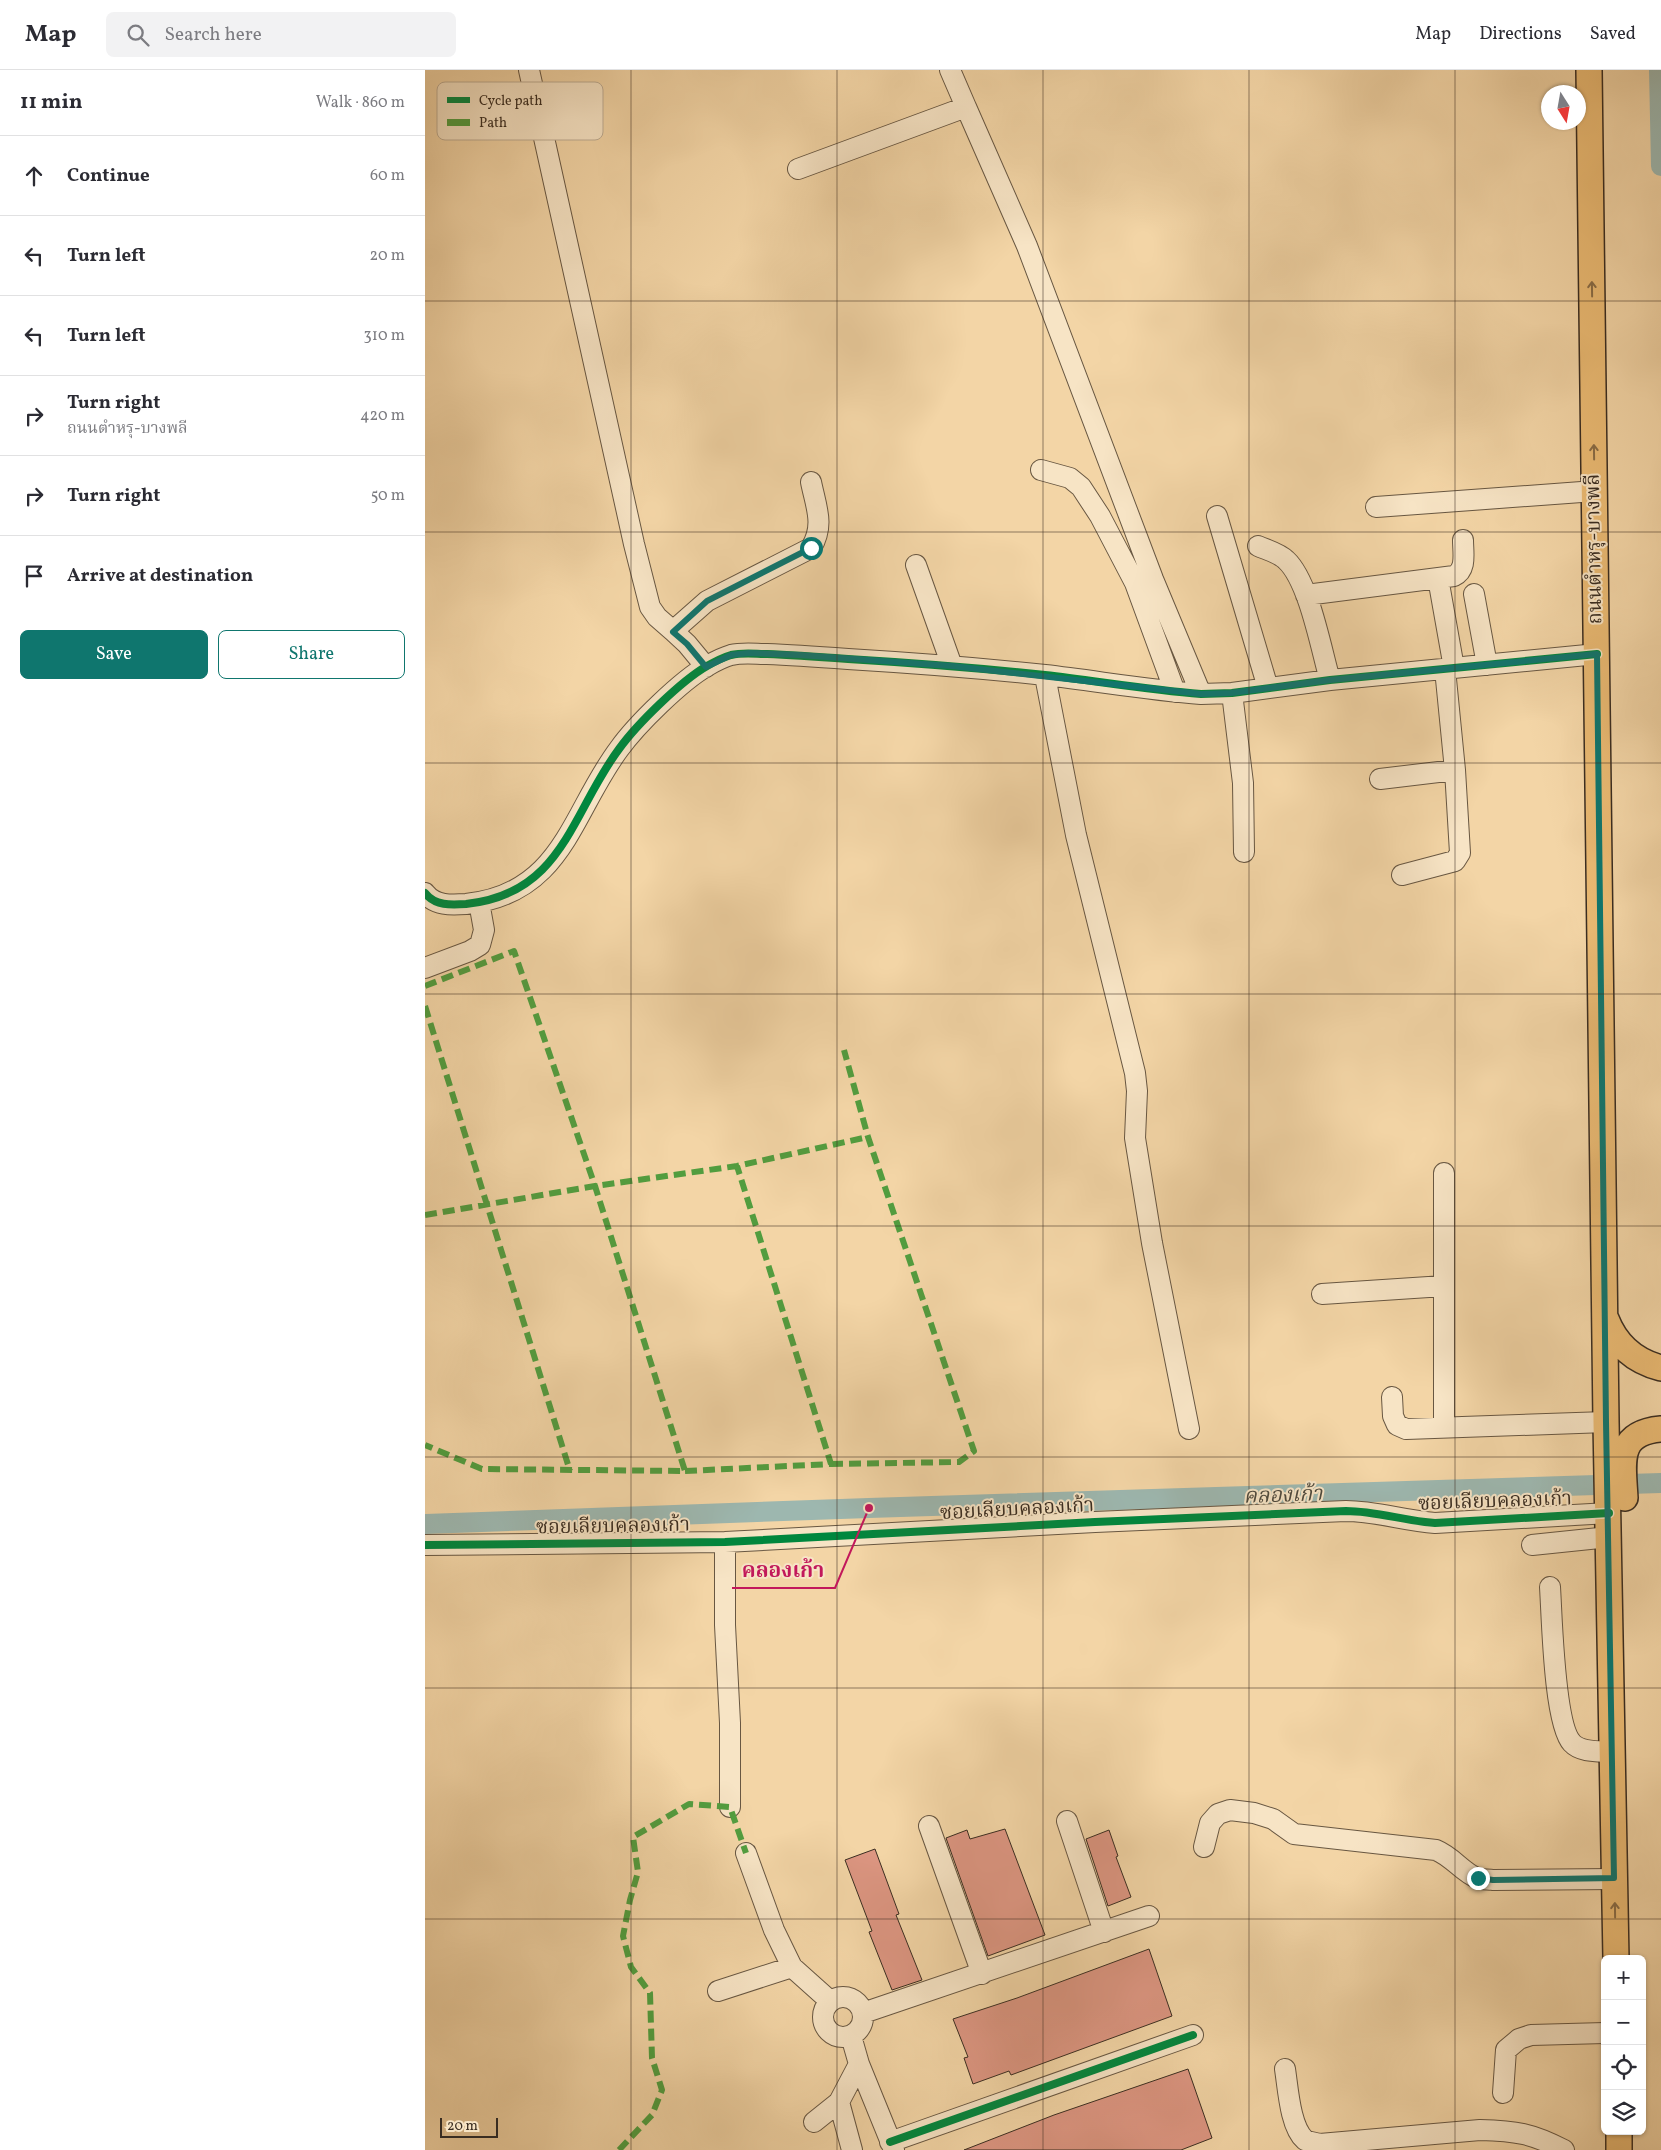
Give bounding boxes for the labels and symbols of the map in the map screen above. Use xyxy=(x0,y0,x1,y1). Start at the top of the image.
legend xyxy=(437,82,603,140)
north arrow xyxy=(1541,85,1586,130)
text: Cycle path xyxy=(479,92,543,111)
text: Path xyxy=(479,114,507,133)
one-way arrow xyxy=(1587,282,1597,298)
one-way arrow xyxy=(1589,444,1599,460)
street label: ถนนตำหรุ-บางพลี xyxy=(1580,473,1610,625)
route start xyxy=(800,537,823,560)
water label: คลองเก้า xyxy=(1243,1480,1324,1512)
street label: ซอยเลียบคลองเก้า xyxy=(1417,1485,1573,1519)
street label: ซอยเลียบคลองเก้า xyxy=(939,1492,1095,1528)
street label: ซอยเลียบคลองเก้า xyxy=(536,1512,690,1542)
callout: คลองเก้า xyxy=(732,1552,835,1588)
text: คลองเก้า xyxy=(742,1557,824,1586)
route end xyxy=(1467,1867,1490,1890)
one-way arrow xyxy=(1610,1902,1620,1918)
scale bar xyxy=(440,2115,497,2138)

